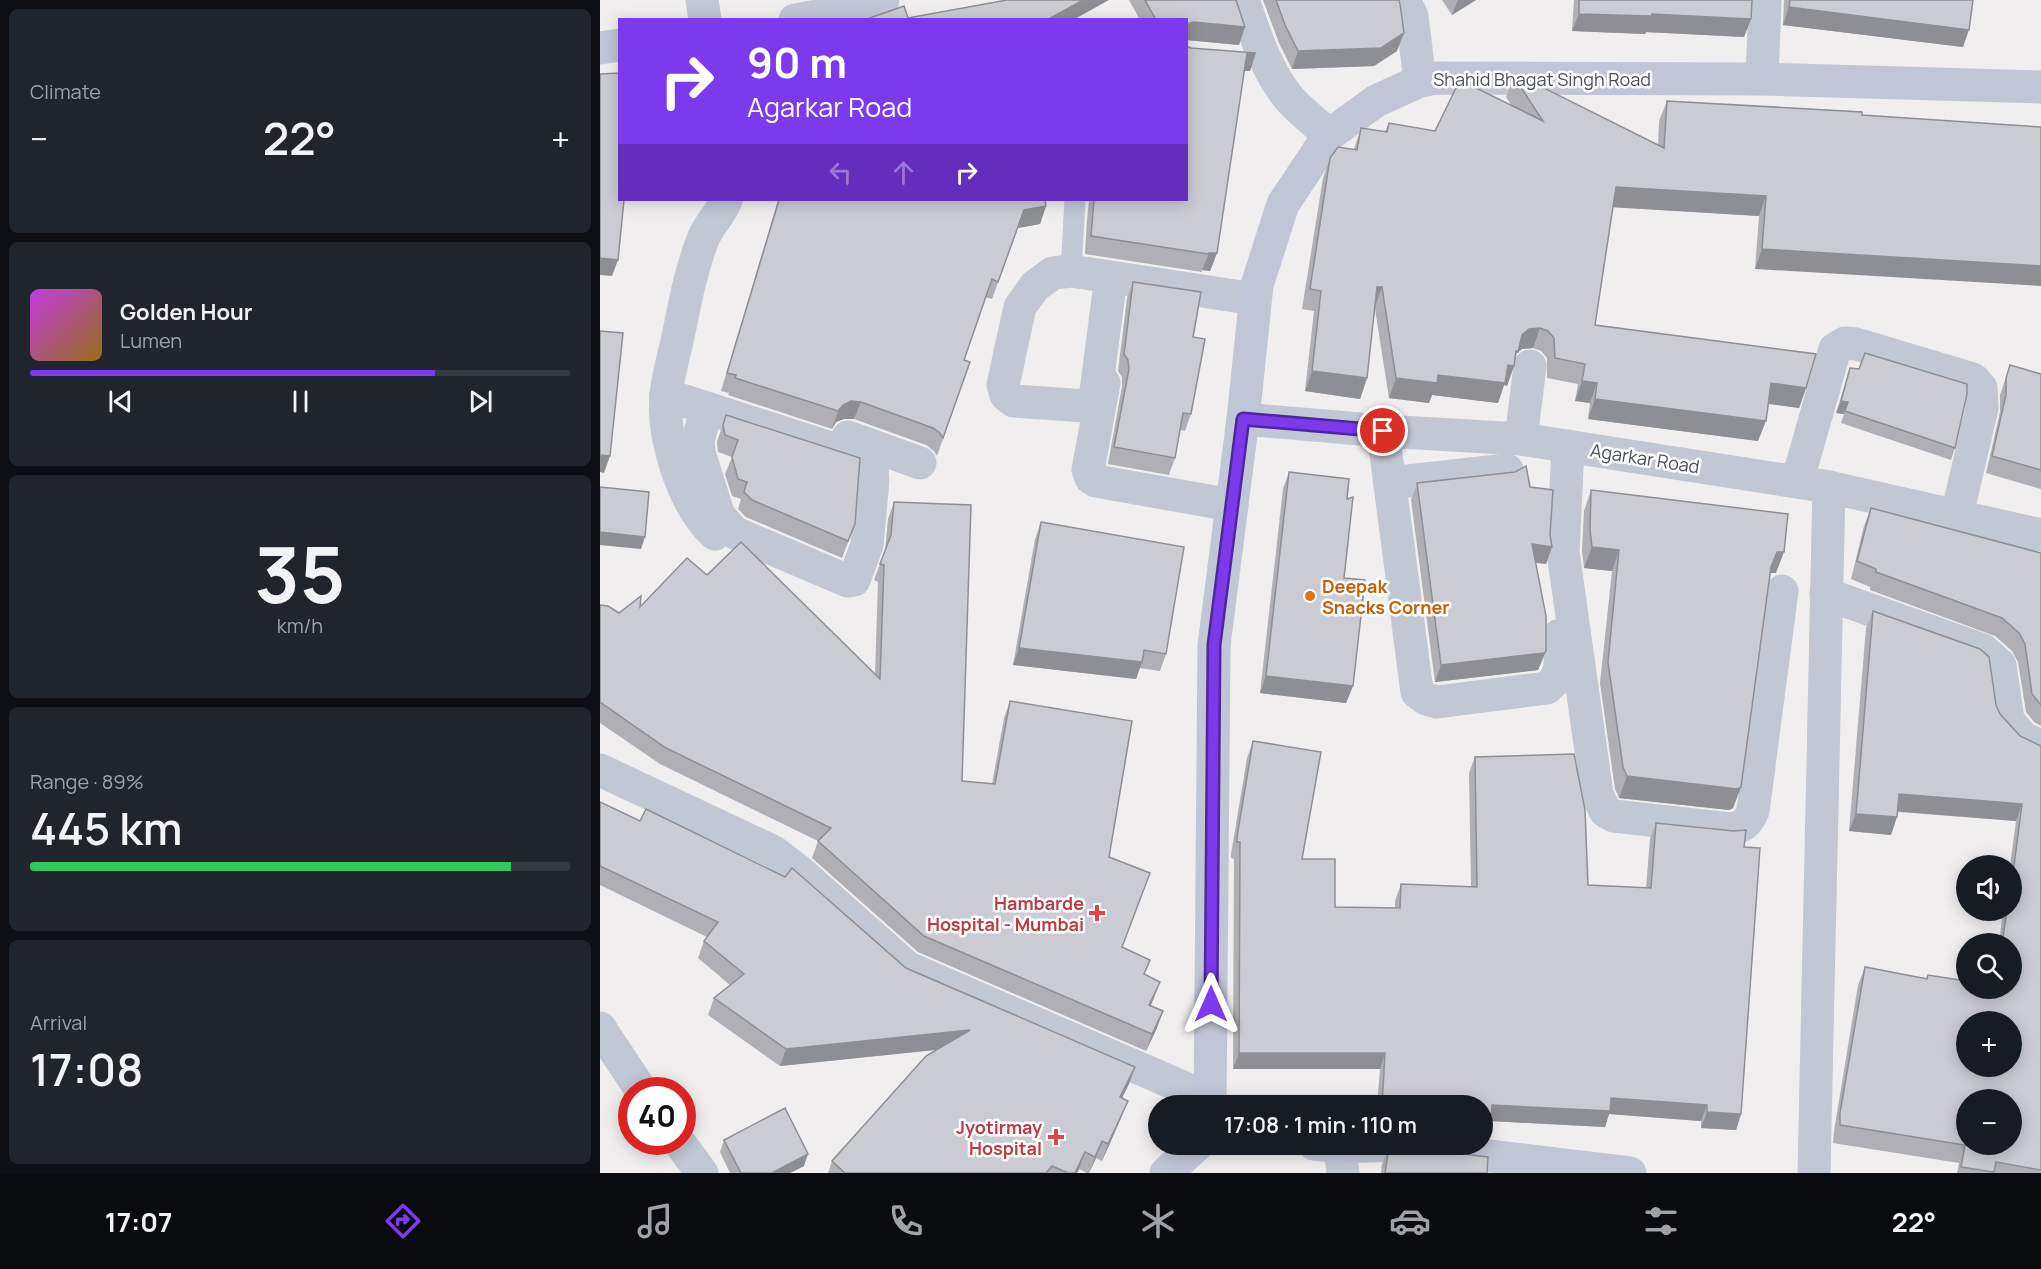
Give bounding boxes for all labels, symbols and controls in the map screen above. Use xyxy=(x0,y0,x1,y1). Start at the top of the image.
text: 90 m xyxy=(747,33,847,91)
icon: right xyxy=(648,42,726,120)
street label: Shahid Bhagat Singh Road xyxy=(1433,67,1651,91)
text: Climate xyxy=(30,78,101,105)
text: Agarkar Road xyxy=(747,88,912,125)
text: 22° xyxy=(263,107,336,169)
text: − xyxy=(30,116,48,161)
text: + xyxy=(551,116,570,161)
icon: left xyxy=(824,156,857,189)
icon: ahead xyxy=(887,156,920,189)
icon: right xyxy=(950,156,983,189)
text: Golden Hour xyxy=(120,297,253,327)
text: Lumen xyxy=(120,327,182,354)
icon: previous xyxy=(104,385,137,418)
icon: pause xyxy=(284,385,317,418)
icon: next xyxy=(464,385,497,418)
pin xyxy=(1357,405,1408,456)
icon: arrive xyxy=(1366,414,1399,447)
street label: Agarkar Road xyxy=(1589,438,1701,478)
text: 35 xyxy=(254,520,346,626)
place label: Deepak Snacks Corner xyxy=(1322,574,1449,619)
marker: Deepak Snacks Corner xyxy=(1303,589,1317,603)
text: km/h xyxy=(277,612,323,639)
text: Range · 89% xyxy=(30,768,144,795)
text: 445 km xyxy=(30,797,183,859)
map controls xyxy=(1956,855,2022,1155)
button: sound xyxy=(1956,855,2022,921)
place label: Hambarde Hospital - Mumbai xyxy=(927,891,1084,936)
marker: Hambarde Hospital - Mumbai xyxy=(1088,904,1106,922)
button: search xyxy=(1956,933,2022,999)
position arrow xyxy=(1179,972,1243,1036)
text: Arrival xyxy=(30,1009,87,1036)
button: + xyxy=(1956,1011,2022,1077)
text: 17:08 xyxy=(30,1038,143,1100)
speed limit sign: 40 xyxy=(618,1077,696,1155)
button: − xyxy=(1956,1089,2022,1155)
text: 17:08 · 1 min · 110 m xyxy=(1224,1110,1417,1140)
place label: Jyotirmay Hospital xyxy=(956,1115,1042,1160)
marker: Jyotirmay Hospital xyxy=(1047,1128,1065,1146)
icon: directions xyxy=(382,1200,424,1242)
icon: music xyxy=(634,1200,676,1242)
icon: phone xyxy=(885,1200,927,1242)
icon: climate xyxy=(1137,1200,1179,1242)
icon: car xyxy=(1389,1200,1431,1242)
icon: filters xyxy=(1640,1200,1682,1242)
text: 17:07 xyxy=(105,1203,172,1240)
text: 22° xyxy=(1892,1203,1936,1240)

